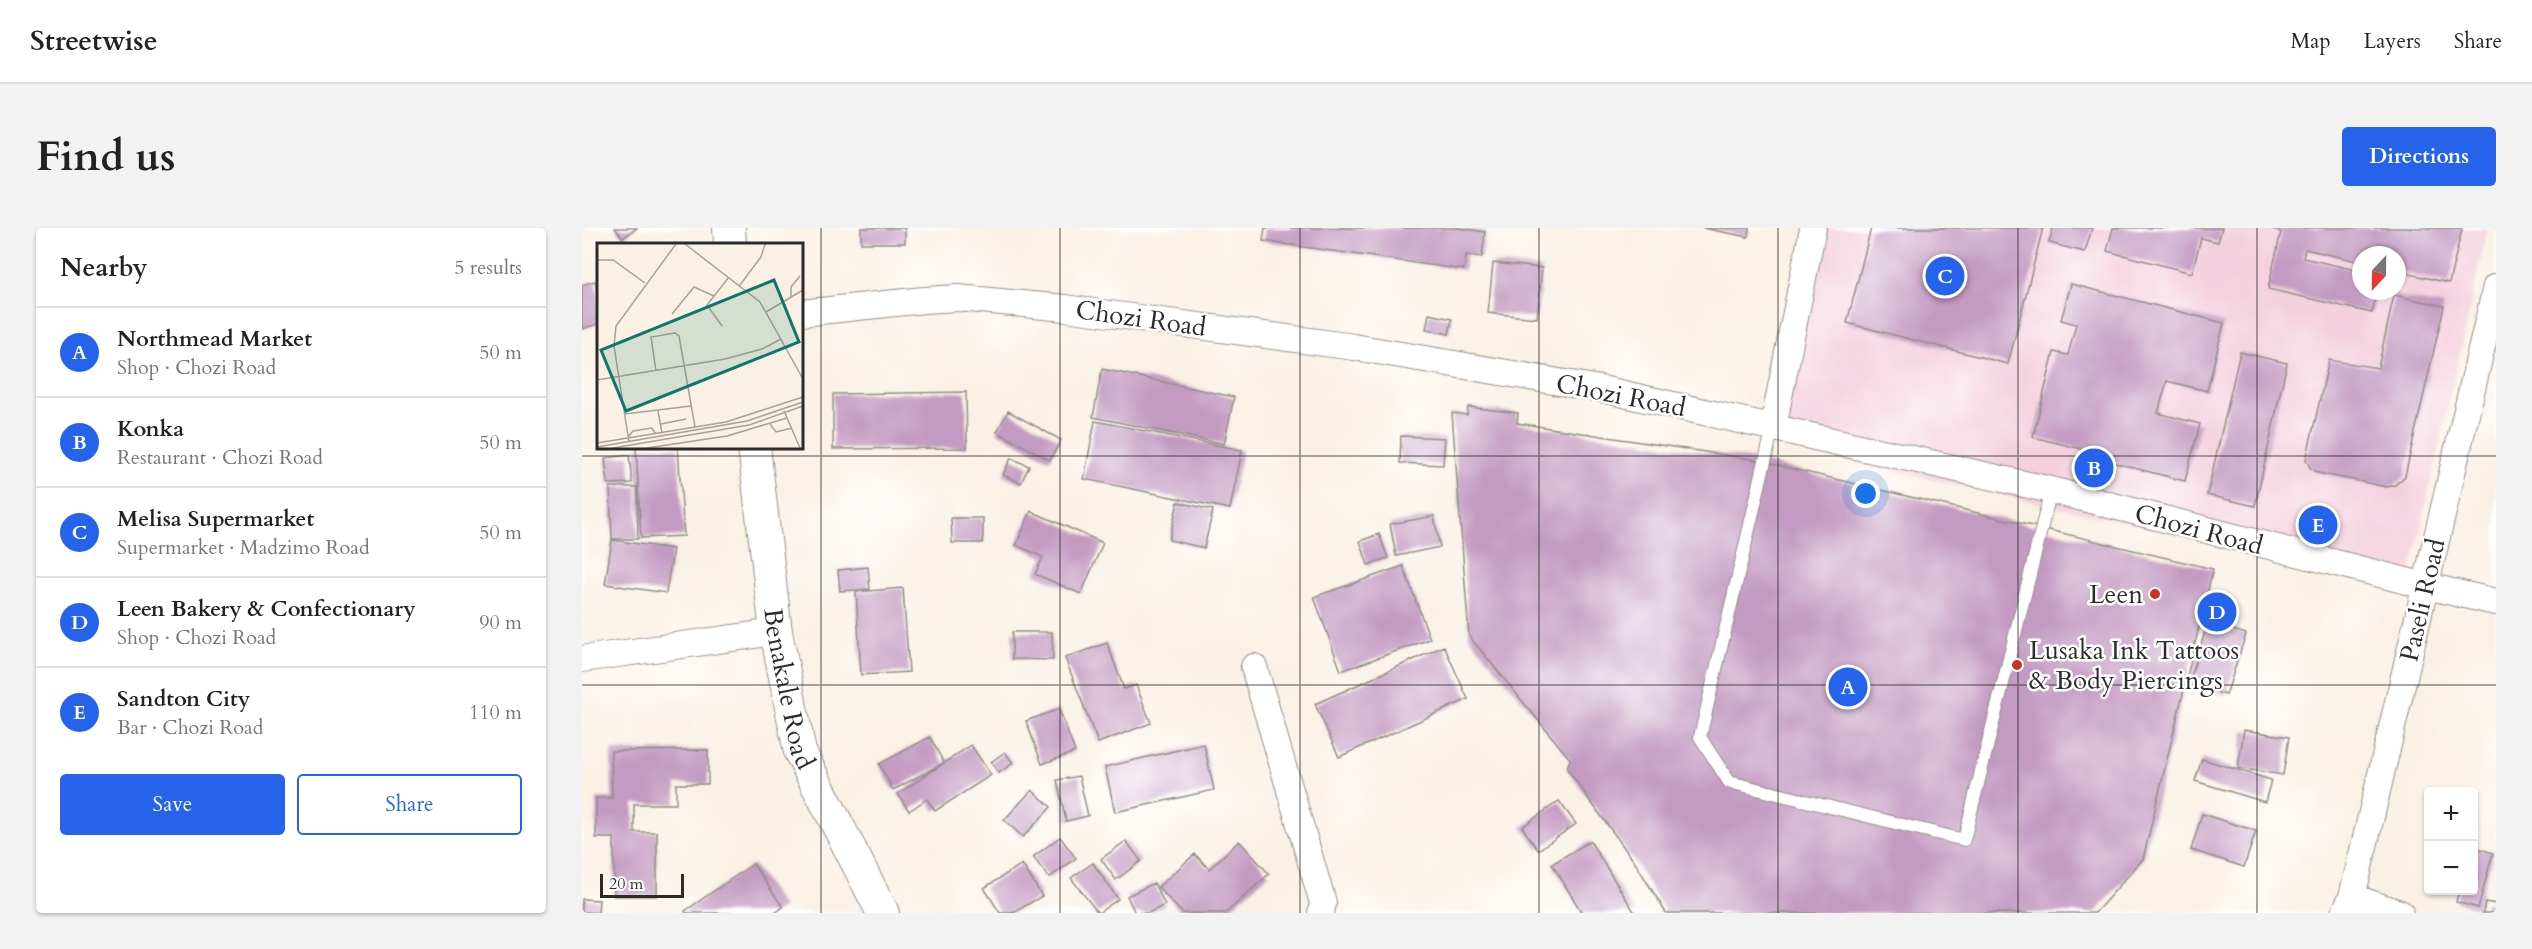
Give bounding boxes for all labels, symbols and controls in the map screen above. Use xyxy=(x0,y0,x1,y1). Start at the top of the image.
text: Streetwise xyxy=(30,22,158,60)
text: Map xyxy=(2291,27,2331,56)
text: Layers xyxy=(2364,27,2421,56)
text: Share xyxy=(2454,27,2502,56)
button: Directions xyxy=(2342,127,2496,186)
text: Find us xyxy=(36,128,176,185)
inset map xyxy=(597,243,802,448)
north arrow xyxy=(2352,246,2406,300)
text: Nearby xyxy=(60,250,148,285)
text: 5 results xyxy=(454,254,522,281)
pin: C xyxy=(1926,254,1964,298)
street label: Chozi Road xyxy=(1074,292,1209,345)
text: Northmead Market xyxy=(117,324,312,354)
text: A xyxy=(72,339,87,366)
text: 50 m xyxy=(479,339,522,366)
text: Shop · Chozi Road xyxy=(117,354,276,381)
street label: Chozi Road xyxy=(1553,366,1689,425)
text: Konka xyxy=(117,414,184,444)
text: B xyxy=(72,429,87,456)
text: 50 m xyxy=(479,429,522,456)
text: Restaurant · Chozi Road xyxy=(117,444,323,471)
pin: B xyxy=(2074,446,2114,490)
your location xyxy=(1851,479,1880,508)
street label: Chozi Road xyxy=(2131,496,2267,563)
pin: E xyxy=(2298,502,2338,548)
text: Melisa Supermarket xyxy=(117,504,314,534)
text: C xyxy=(72,519,87,546)
text: 50 m xyxy=(479,519,522,546)
text: Supermarket · Madzimo Road xyxy=(117,534,370,561)
street label: Paseli Road xyxy=(2391,535,2454,665)
place label: Leen xyxy=(2089,577,2143,612)
marker: Leen xyxy=(2148,587,2162,601)
pin: D xyxy=(2198,590,2236,634)
text: Leen Bakery & Confectionary xyxy=(117,594,416,624)
street label: Benakale Road xyxy=(755,606,823,775)
text: D xyxy=(71,609,88,636)
text: 90 m xyxy=(479,609,522,636)
text: Shop · Chozi Road xyxy=(117,624,276,651)
place label: Lusaka Ink Tattoos & Body Piercings xyxy=(2029,633,2239,698)
marker: Lusaka Ink Tattoos & Body Piercings xyxy=(2010,658,2024,672)
pin: A xyxy=(1828,664,1868,710)
text: Sandton City xyxy=(117,684,250,714)
text: E xyxy=(73,699,86,726)
text: 110 m xyxy=(469,699,522,726)
text: Bar · Chozi Road xyxy=(117,714,263,741)
button: Save xyxy=(60,774,285,835)
button: Share xyxy=(297,774,522,835)
map controls xyxy=(2424,787,2478,895)
button: + xyxy=(2424,787,2478,841)
button: − xyxy=(2424,841,2478,895)
scale bar xyxy=(600,871,684,898)
text: 20 m xyxy=(609,873,643,895)

